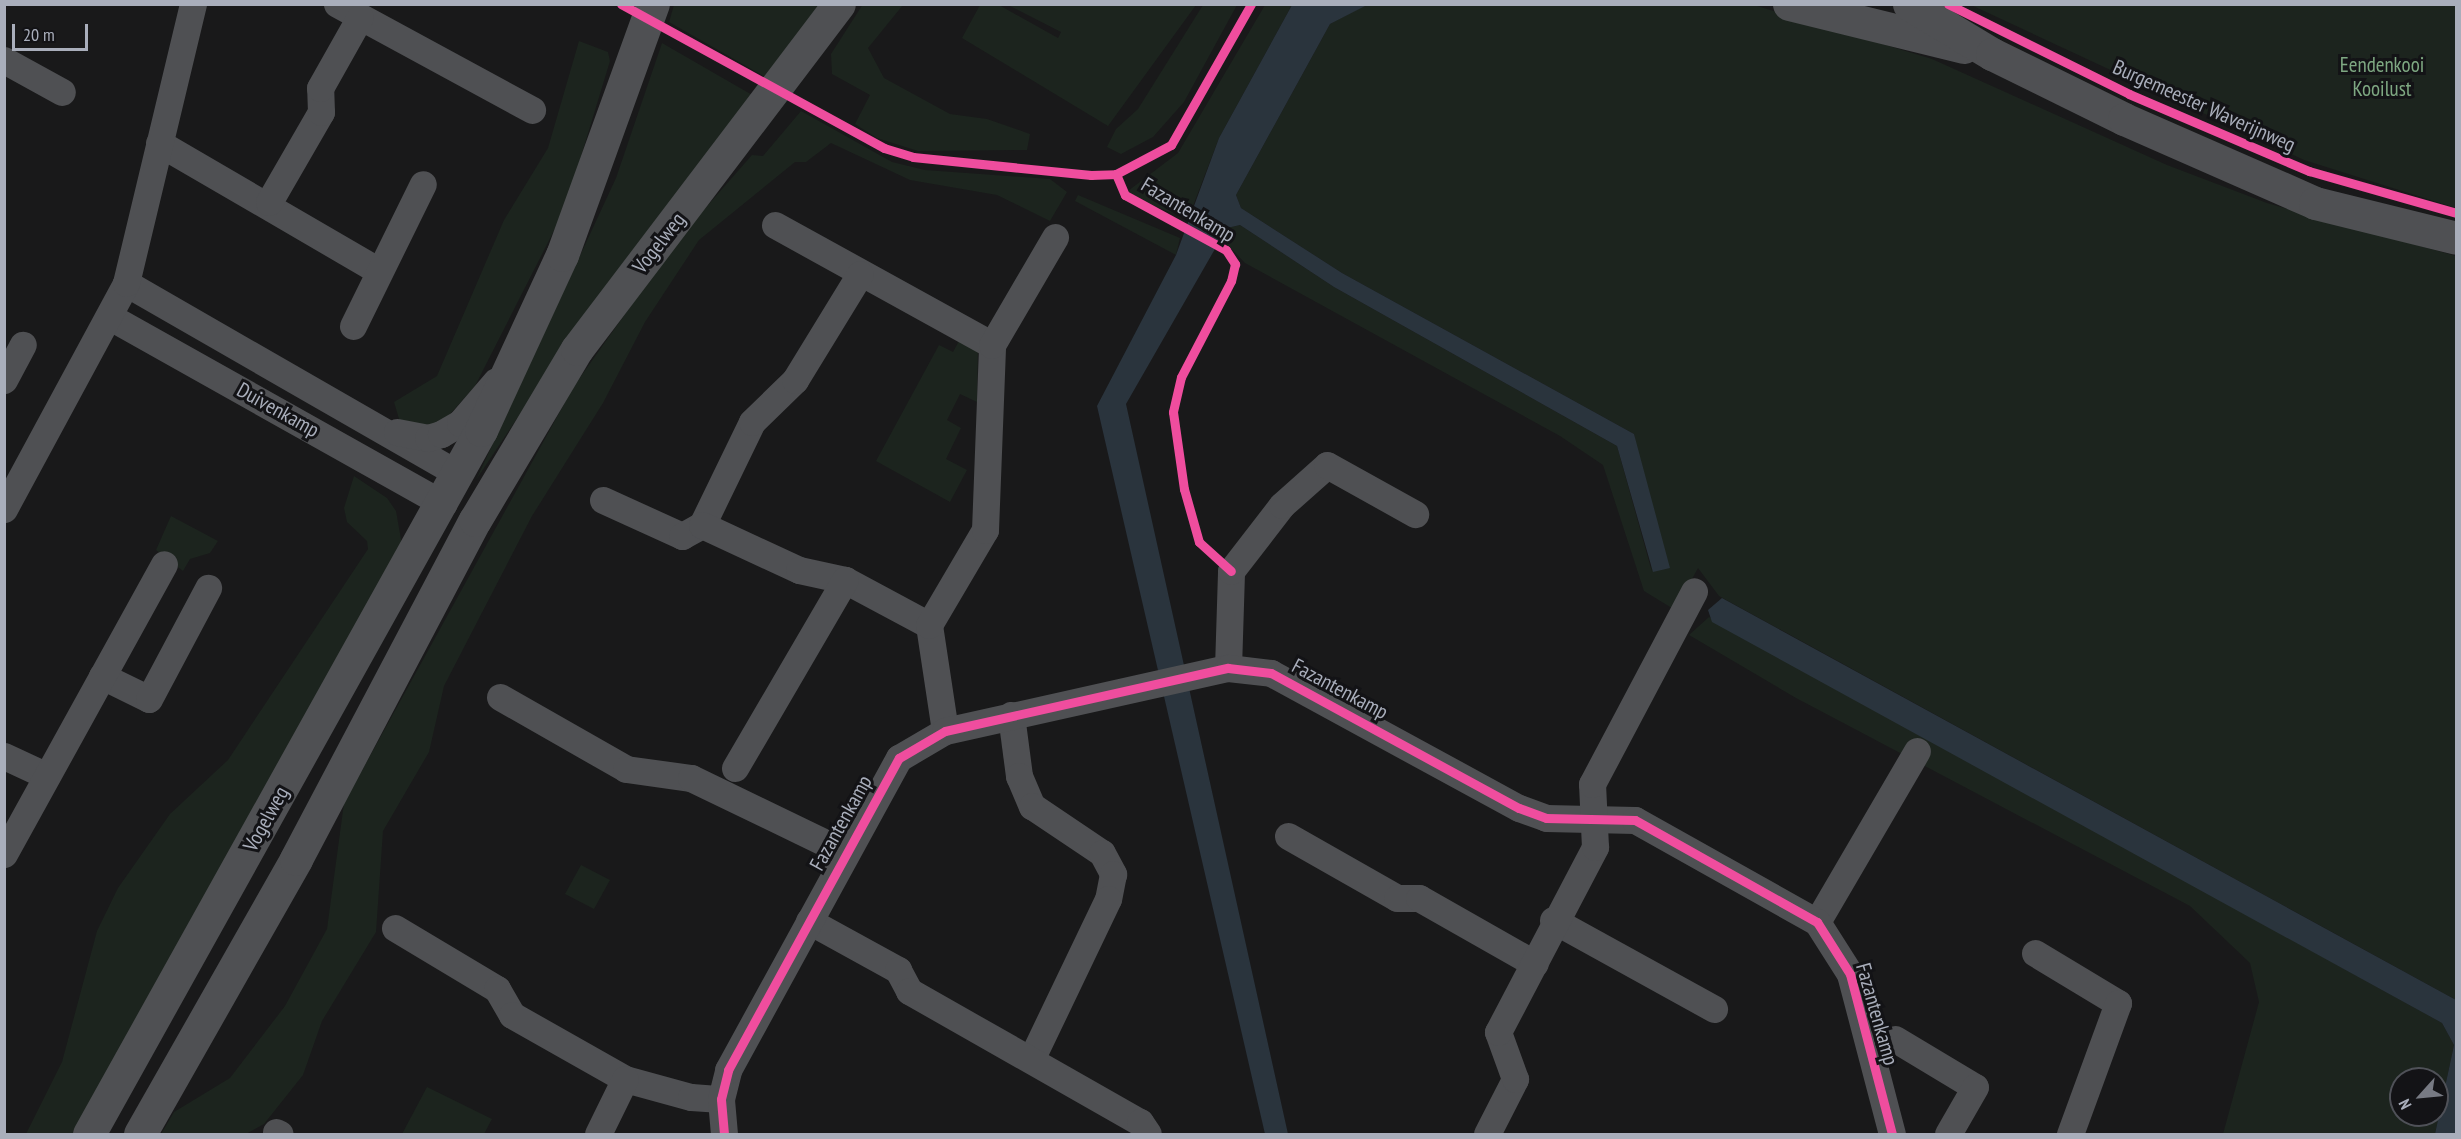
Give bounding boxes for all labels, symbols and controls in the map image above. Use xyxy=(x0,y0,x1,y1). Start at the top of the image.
scale bar xyxy=(15,12,92,50)
text: 20 m xyxy=(23,23,55,46)
park label: Eendenkooi Kooilust xyxy=(2340,52,2424,102)
street label: Burgemeester Waverijnweg xyxy=(2109,54,2299,158)
street label: Fazantenkamp xyxy=(1136,172,1240,248)
street label: Vogelweg xyxy=(627,208,691,278)
street label: Duivenkamp xyxy=(232,377,324,443)
street label: Fazantenkamp xyxy=(1288,653,1392,725)
street label: Fazantenkamp xyxy=(805,771,877,875)
street label: Vogelweg xyxy=(238,782,294,856)
street label: Fazantenkamp xyxy=(1850,960,1904,1068)
north arrow xyxy=(2389,1067,2449,1127)
text: N xyxy=(2394,1096,2416,1113)

